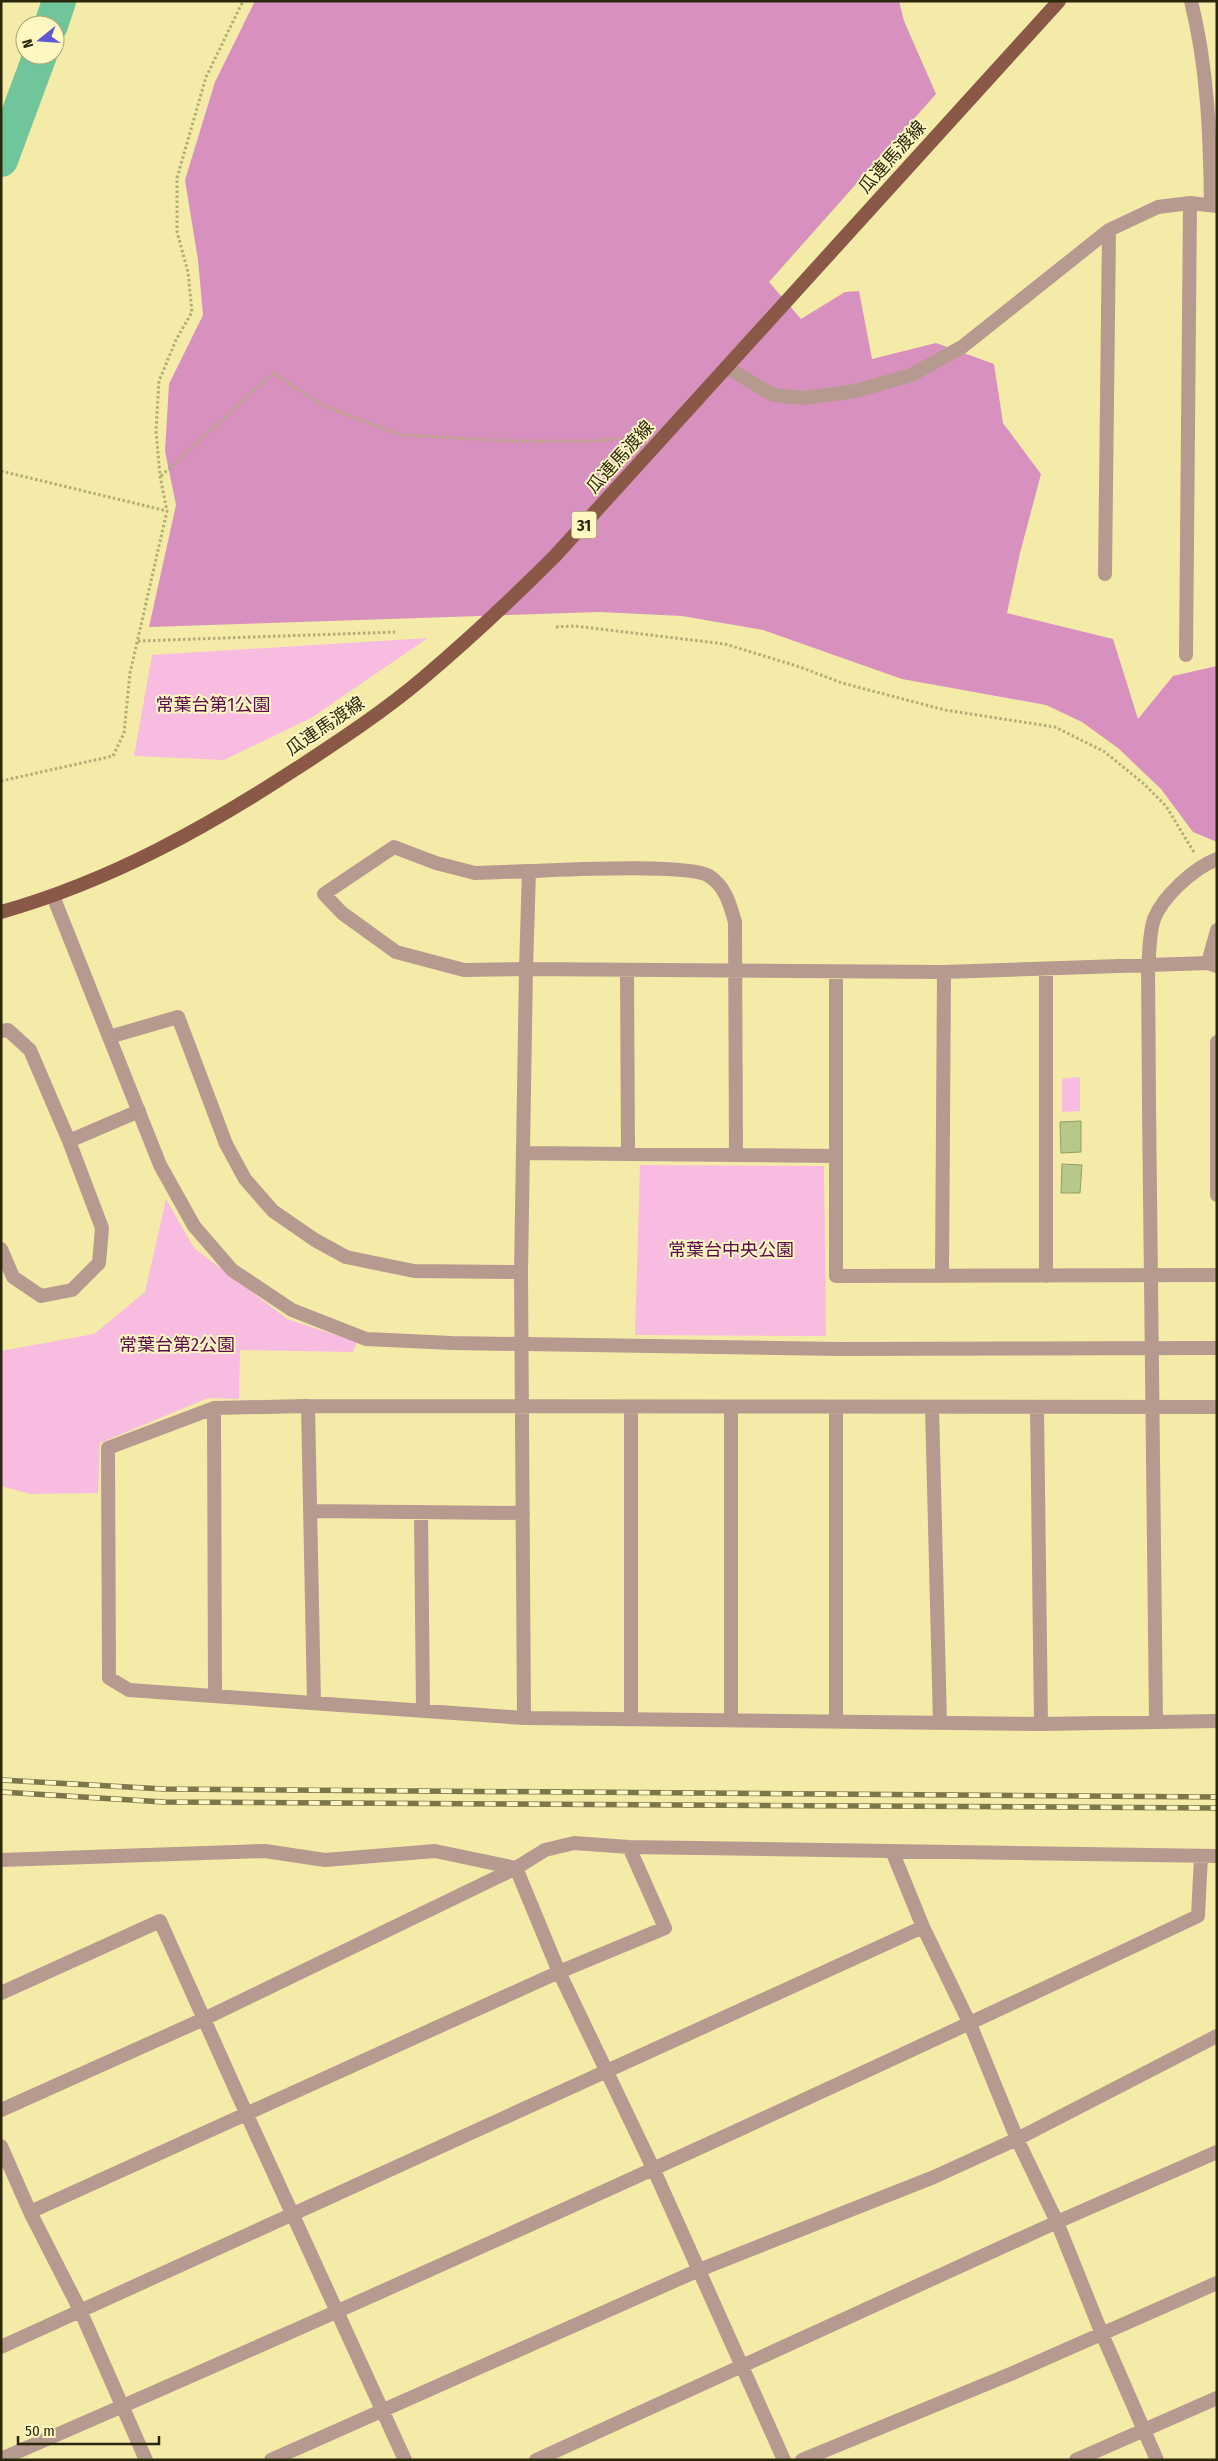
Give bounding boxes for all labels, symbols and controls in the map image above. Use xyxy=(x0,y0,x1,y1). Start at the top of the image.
north arrow xyxy=(15,15,65,65)
text: N xyxy=(19,37,37,50)
street label: 瓜連馬渡線 xyxy=(854,116,930,198)
street label: 瓜連馬渡線 xyxy=(582,416,658,498)
road number: 31 xyxy=(572,512,596,538)
street label: 瓜連馬渡線 xyxy=(282,692,368,760)
park label: 常葉台第1公園 xyxy=(155,694,271,716)
park label: 常葉台中央公園 xyxy=(668,1239,794,1261)
park label: 常葉台第2公園 xyxy=(119,1334,235,1356)
scale bar xyxy=(18,2414,159,2446)
text: 50 m xyxy=(25,2422,55,2440)

